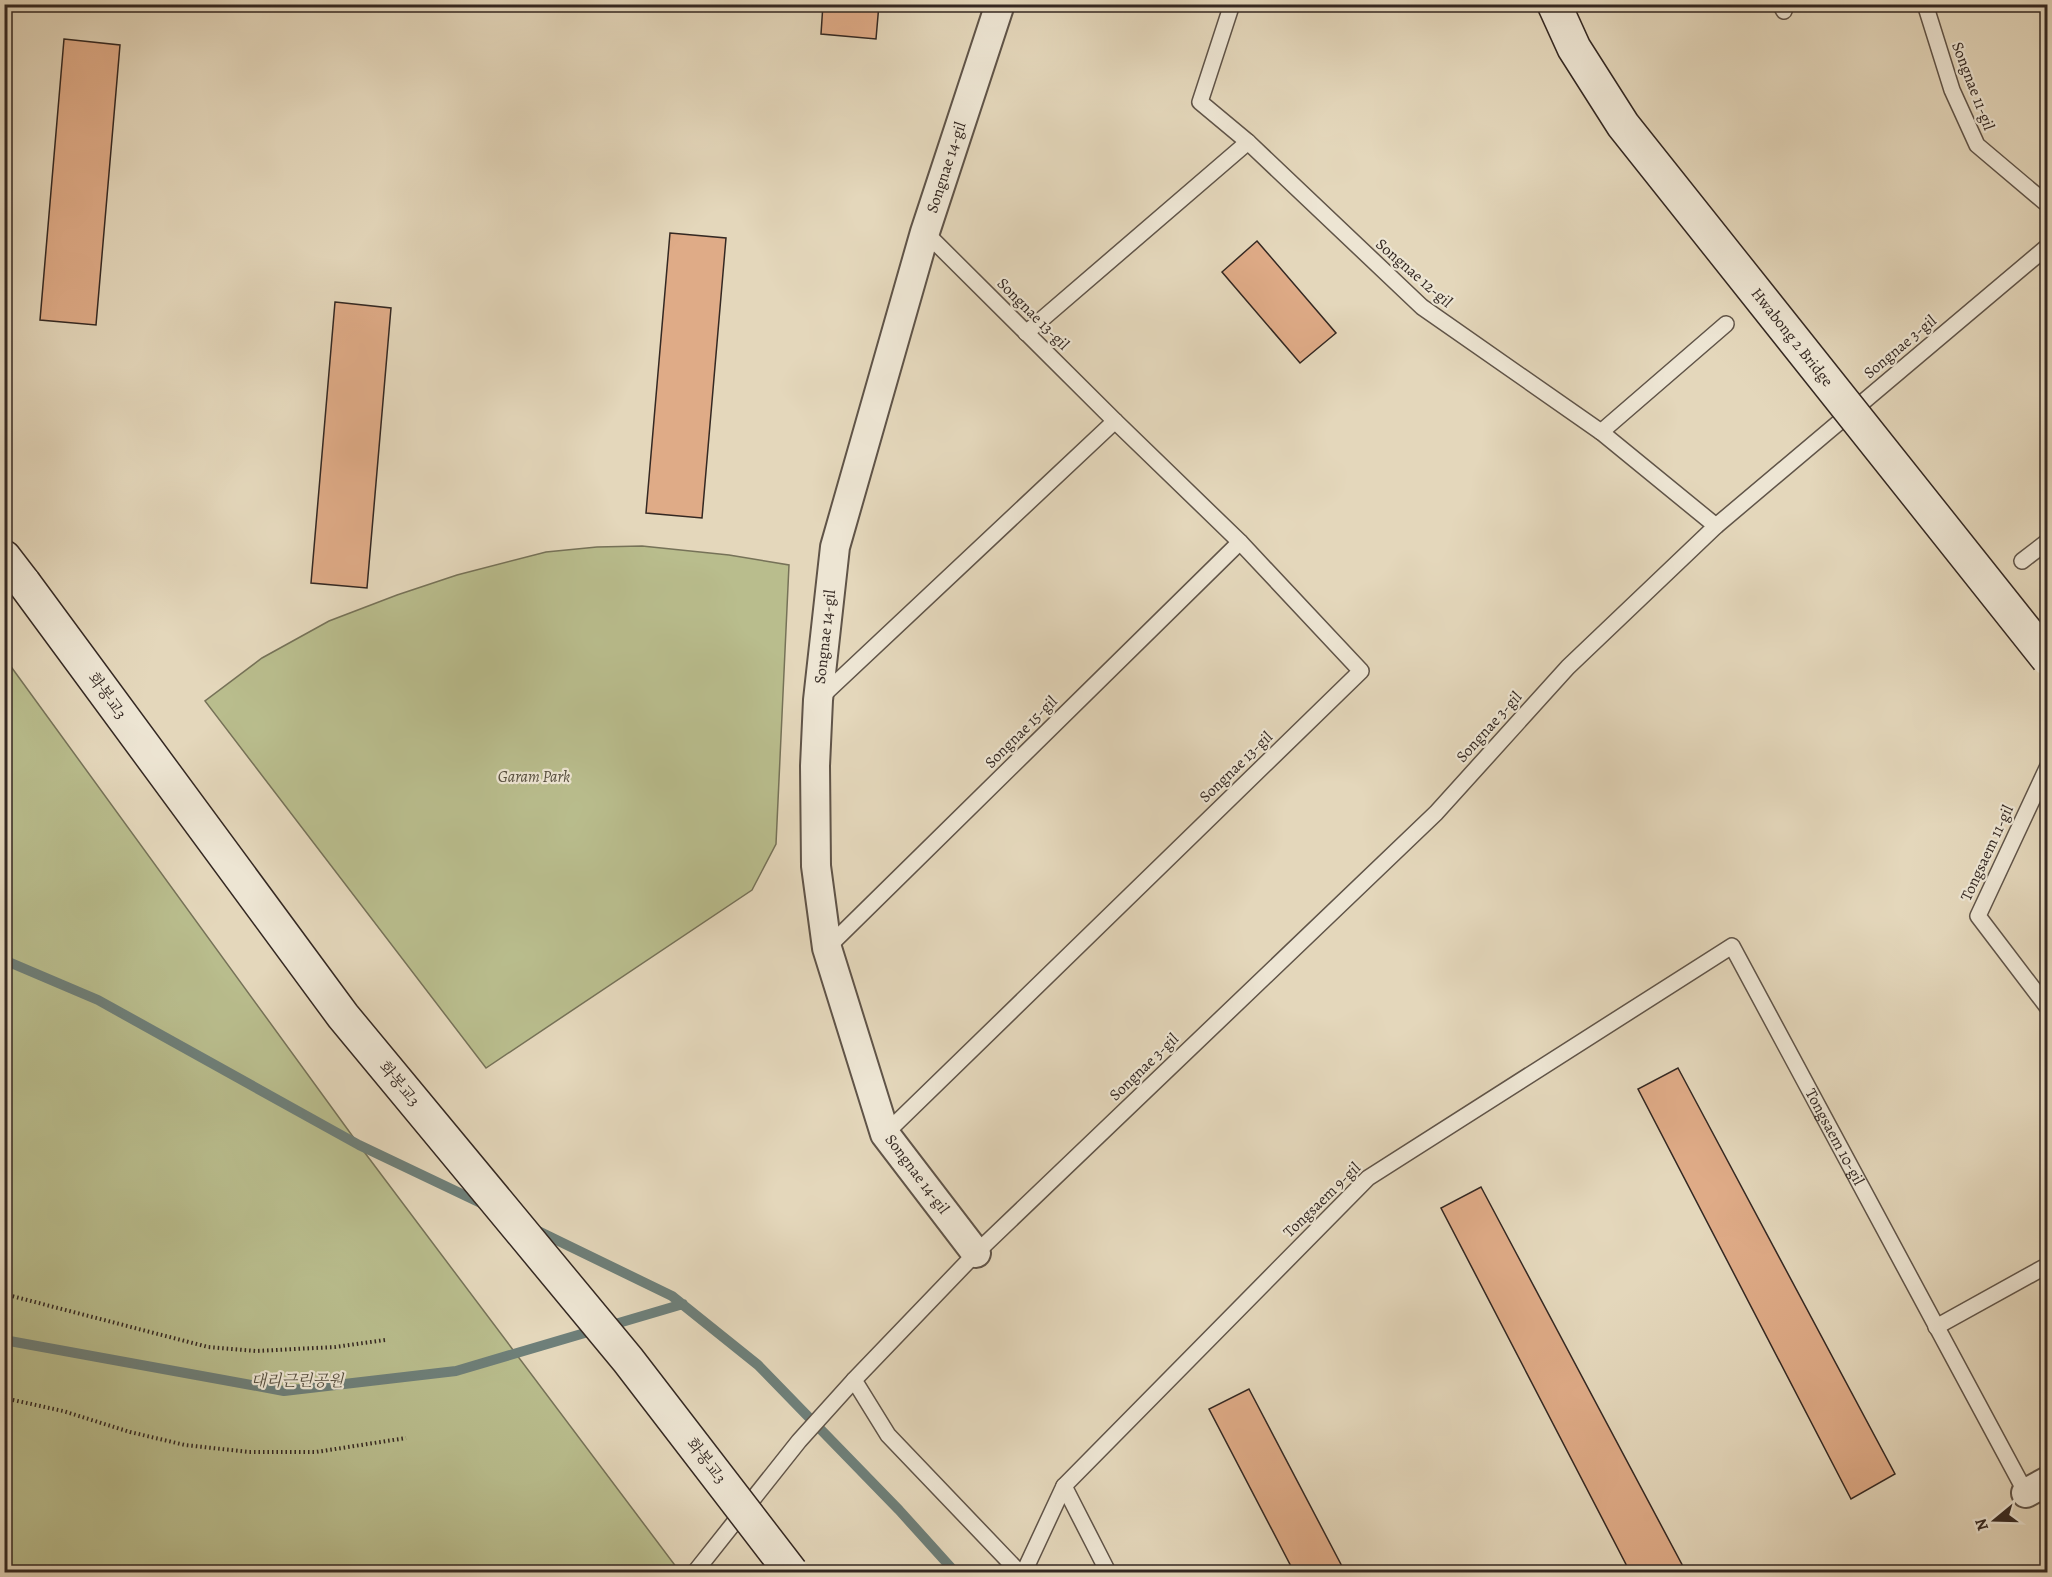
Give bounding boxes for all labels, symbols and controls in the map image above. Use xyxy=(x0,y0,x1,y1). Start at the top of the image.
street label: Songnae 11-gil xyxy=(1946,39,2000,133)
street label: Songnae 14-gil xyxy=(921,119,972,216)
street label: Songnae 12-gil xyxy=(1371,234,1457,313)
street label: Songnae 13-gil xyxy=(992,273,1074,355)
street label: Hwabong 2 Bridge xyxy=(1746,283,1838,391)
street label: Songnae 3-gil xyxy=(1859,310,1941,384)
street label: Songnae 14-gil xyxy=(809,588,841,685)
street label: 화봉교3 xyxy=(83,668,131,724)
street label: Songnae 3-gil xyxy=(1451,687,1527,767)
street label: Songnae 15-gil xyxy=(980,691,1062,773)
street label: Songnae 13-gil xyxy=(1195,726,1278,808)
park label: Garam Park xyxy=(498,766,570,788)
street label: Tongsaem 11-gil xyxy=(1955,801,2019,905)
street label: Songnae 3-gil xyxy=(1104,1028,1184,1106)
street label: 화봉교3 xyxy=(374,1057,424,1111)
street label: Tongsaem 10-gil xyxy=(1800,1085,1870,1189)
street label: Songnae 14-gil xyxy=(880,1130,954,1219)
street label: Tongsaem 9-gil xyxy=(1278,1157,1366,1243)
park label: 대리근린공원 xyxy=(251,1370,345,1392)
street label: 화봉교3 xyxy=(681,1433,731,1489)
north arrow xyxy=(1965,1490,2025,1550)
text: N xyxy=(1969,1515,1994,1534)

